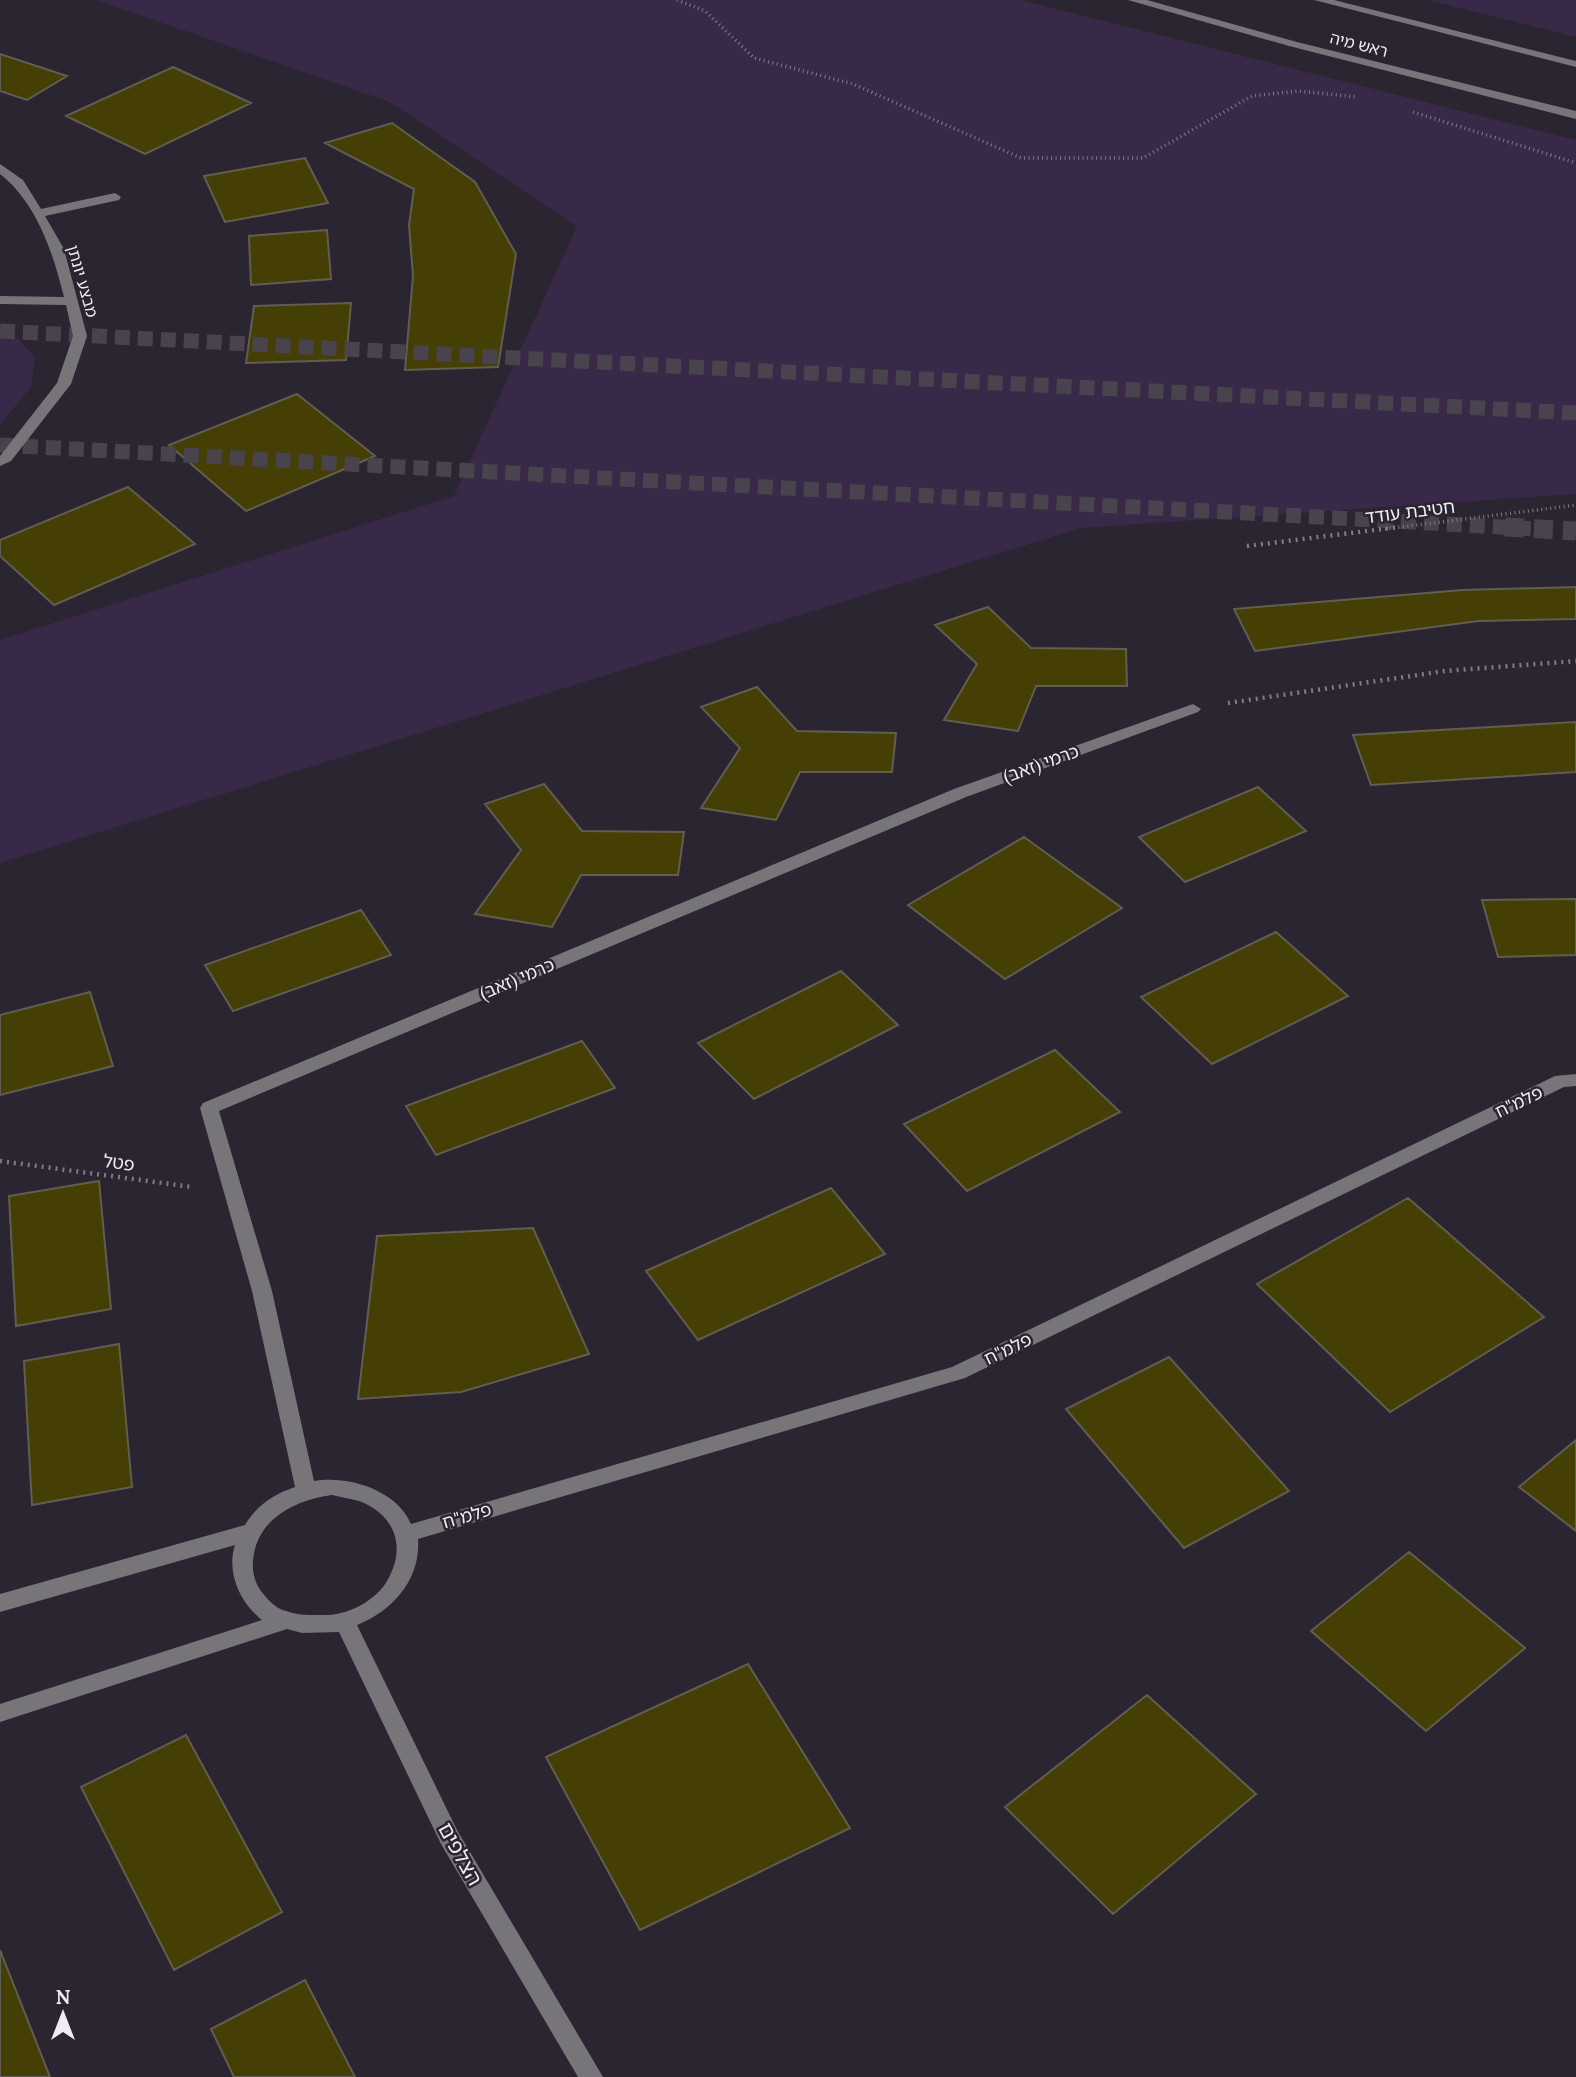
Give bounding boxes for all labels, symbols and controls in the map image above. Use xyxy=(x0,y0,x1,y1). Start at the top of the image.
street label: ראש מיה xyxy=(1328,27,1390,61)
street label: מבצע יונתן xyxy=(63,243,103,319)
street label: חטיבת עודד xyxy=(1364,495,1456,528)
street label: כרמי (זאב) xyxy=(1000,739,1082,788)
street label: כרמי (זאב) xyxy=(476,953,558,1005)
street label: פלמ"ח xyxy=(1491,1080,1546,1123)
street label: פטל xyxy=(102,1149,136,1176)
street label: פלמ"ח xyxy=(980,1327,1035,1370)
street label: פלמ"ח xyxy=(440,1498,494,1533)
street label: הצלפים xyxy=(432,1817,489,1890)
north arrow xyxy=(28,1979,98,2049)
text: N xyxy=(56,1985,71,2009)

